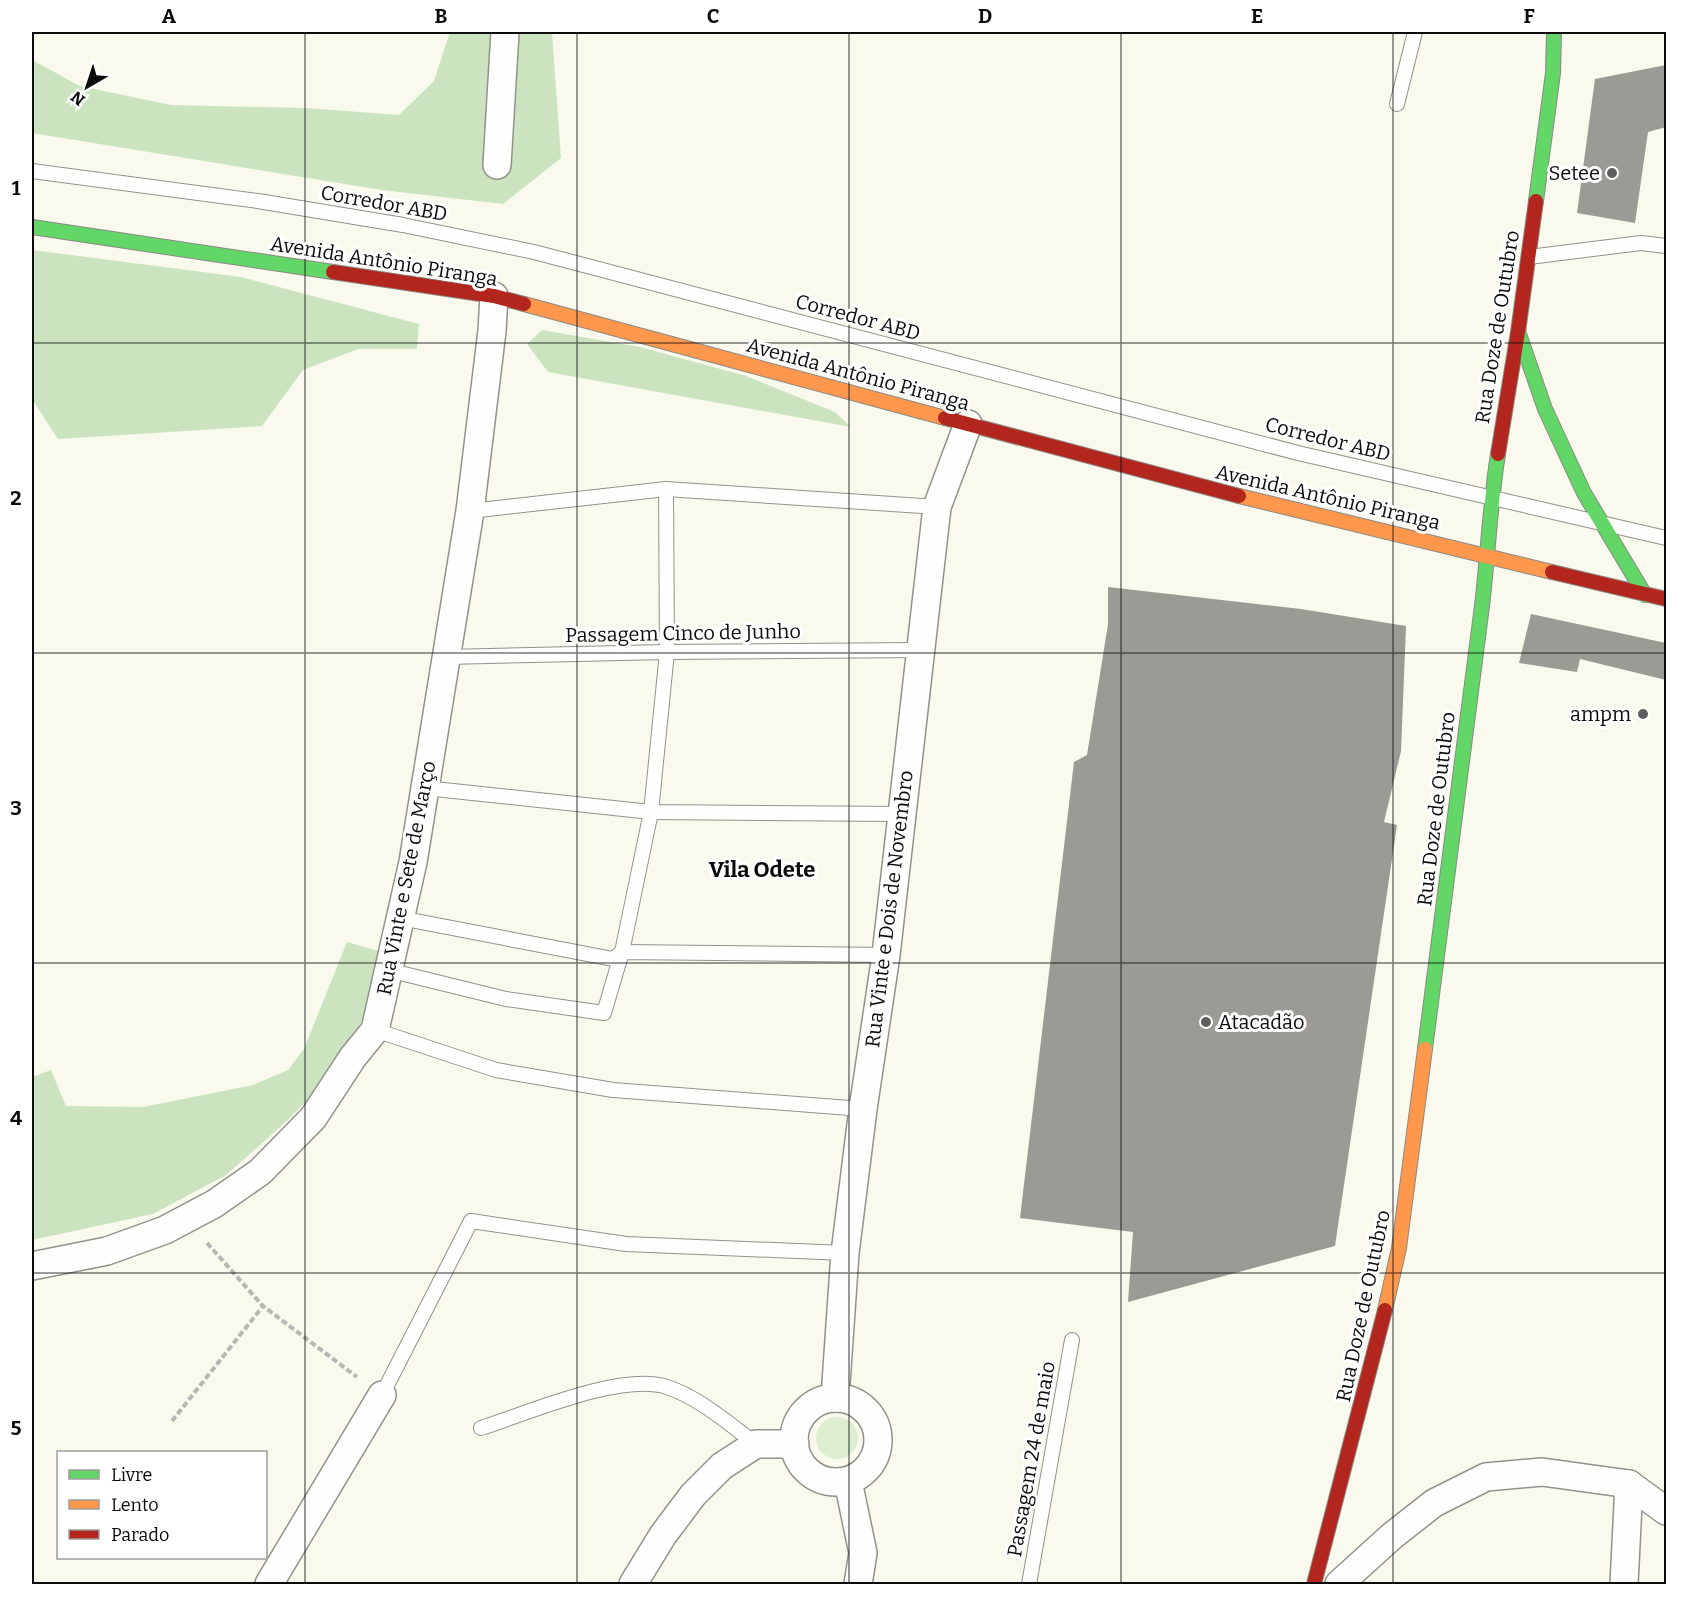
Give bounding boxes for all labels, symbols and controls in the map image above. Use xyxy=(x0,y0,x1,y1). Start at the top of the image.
text: A xyxy=(162,4,177,28)
text: B xyxy=(435,4,448,28)
text: C xyxy=(707,4,719,28)
text: D xyxy=(978,4,992,28)
text: E xyxy=(1251,4,1263,28)
text: F xyxy=(1523,4,1535,28)
north arrow xyxy=(57,57,117,117)
text: N xyxy=(67,87,89,110)
place label: Setee xyxy=(1548,161,1600,185)
marker: Setee xyxy=(1605,166,1619,180)
text: 1 xyxy=(12,176,21,200)
street label: Corredor ABD xyxy=(319,180,449,226)
street label: Rua Doze de Outubro xyxy=(1470,229,1524,425)
street label: Avenida Antônio Piranga xyxy=(269,231,499,291)
street label: Corredor ABD xyxy=(793,289,923,345)
street label: Avenida Antônio Piranga xyxy=(744,333,972,415)
street label: Corredor ABD xyxy=(1263,412,1393,466)
street label: Avenida Antônio Piranga xyxy=(1213,459,1443,535)
text: 2 xyxy=(10,486,22,510)
street label: Passagem Cinco de Junho xyxy=(565,619,801,647)
place label: ampm xyxy=(1570,702,1631,726)
marker: ampm xyxy=(1636,707,1650,721)
street label: Rua Doze de Outubro xyxy=(1412,711,1460,907)
street label: Rua Vinte e Sete de Março xyxy=(371,759,441,997)
street label: Rua Vinte e Dois de Novembro xyxy=(860,769,918,1049)
text: 3 xyxy=(10,796,22,820)
district label: Vila Odete xyxy=(709,856,815,883)
place label: Atacadão xyxy=(1218,1010,1304,1034)
marker: Atacadão xyxy=(1199,1015,1213,1029)
text: 4 xyxy=(10,1106,22,1130)
street label: Rua Doze de Outubro xyxy=(1331,1208,1395,1404)
street label: Passagem 24 de maio xyxy=(1002,1359,1060,1559)
text: 5 xyxy=(11,1416,22,1440)
legend xyxy=(57,1451,267,1559)
text: Livre xyxy=(111,1464,152,1486)
text: Lento xyxy=(111,1494,159,1516)
text: Parado xyxy=(111,1524,169,1546)

